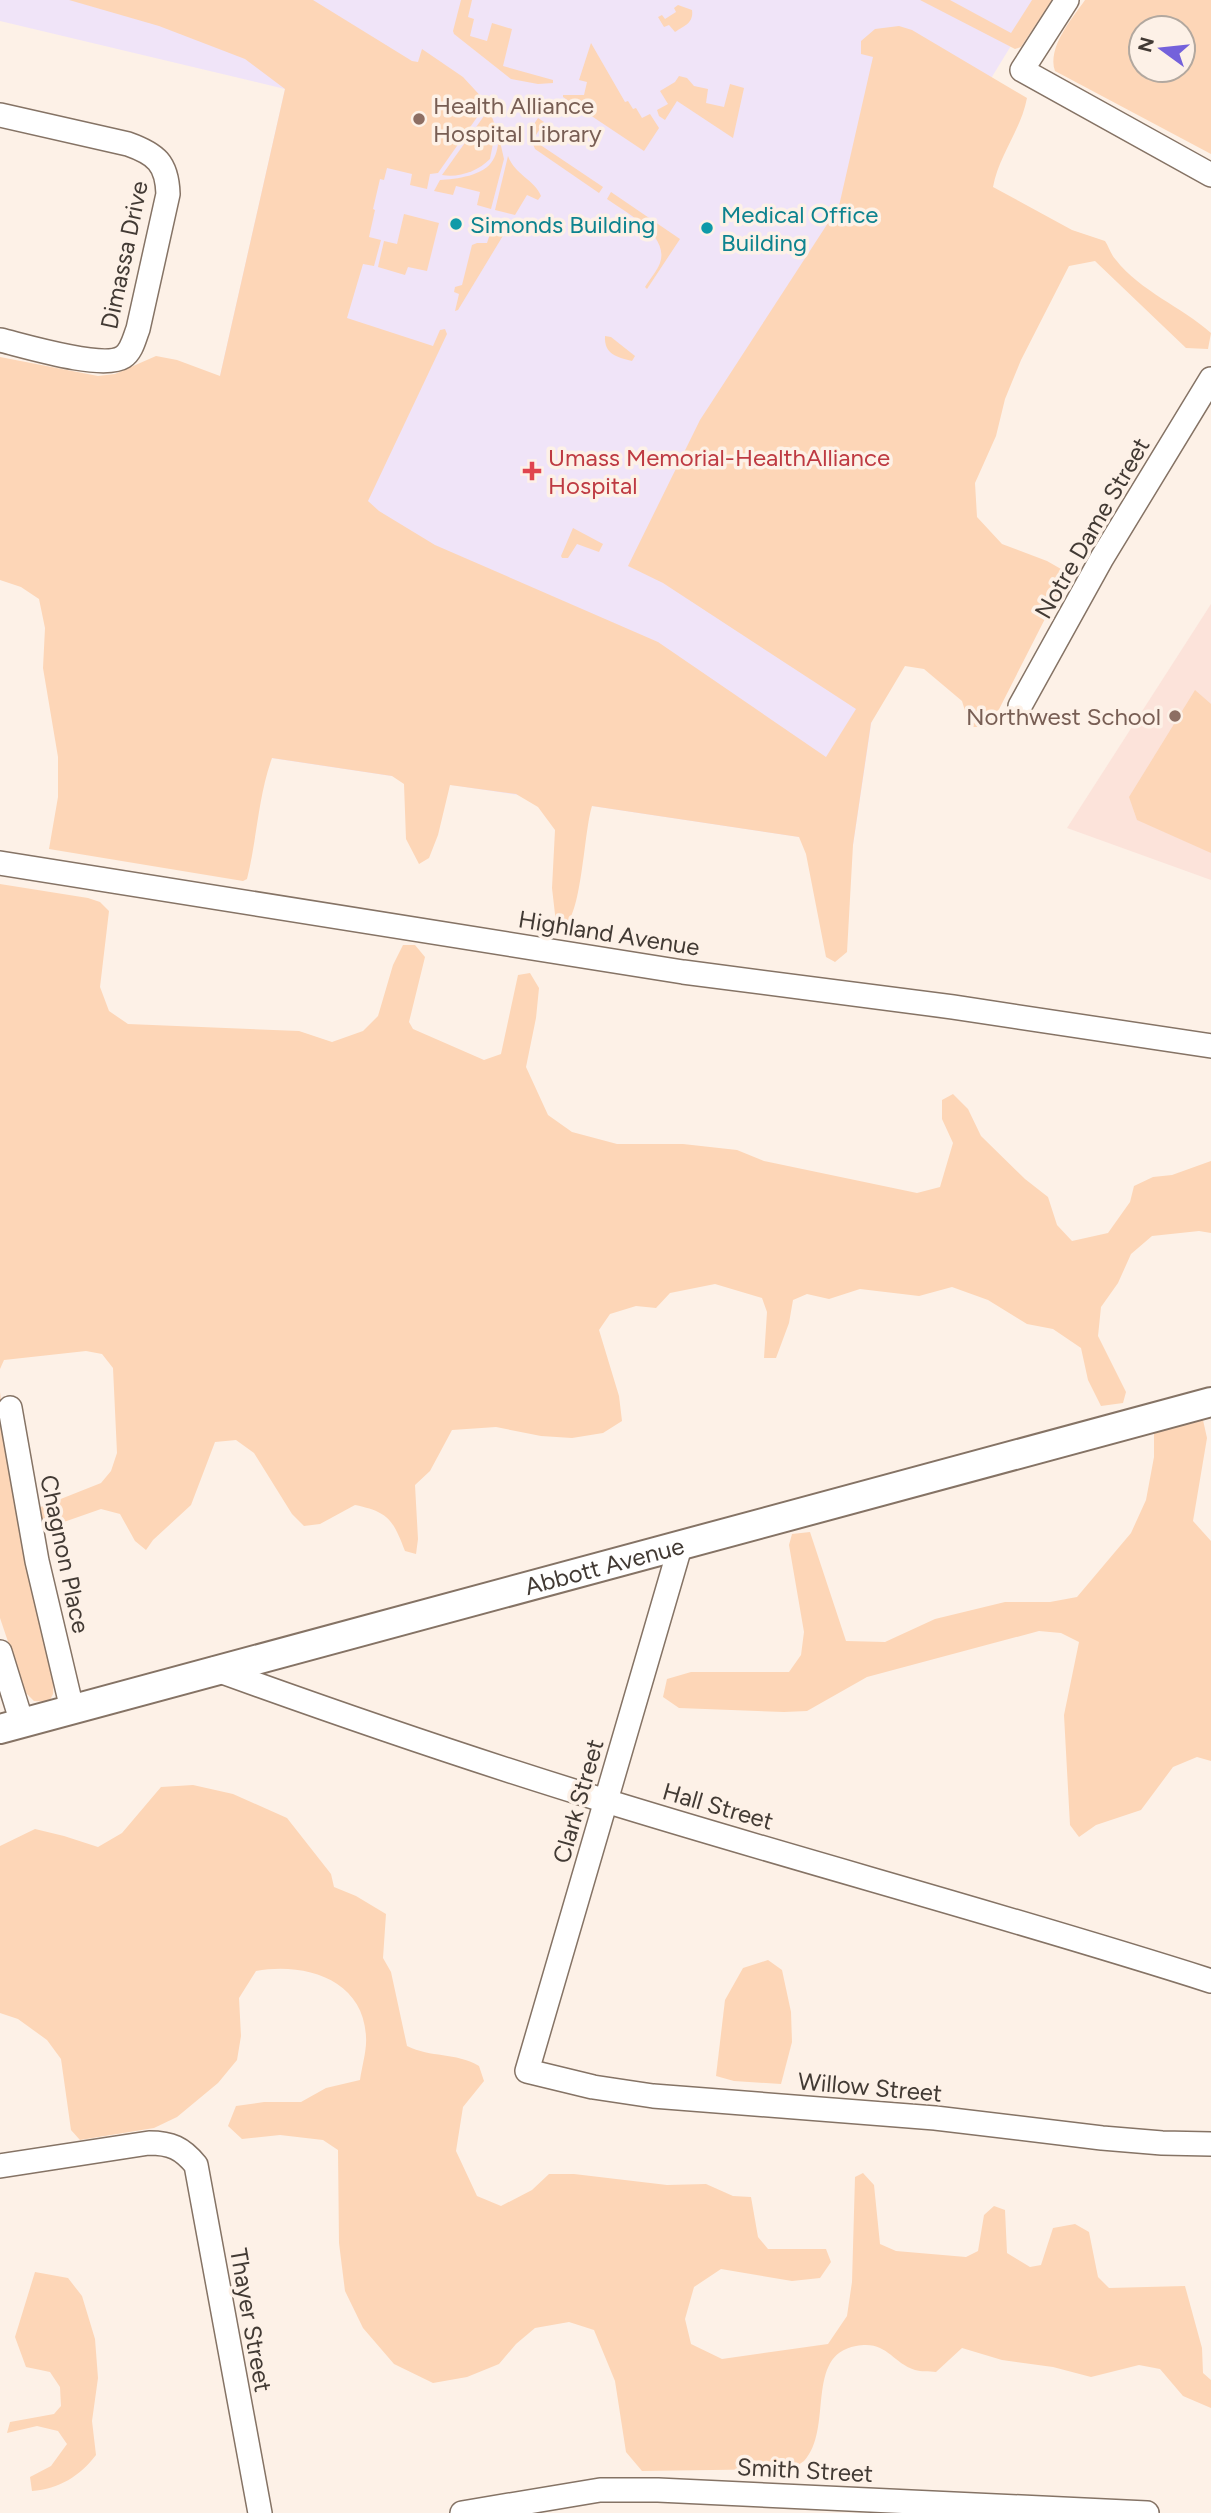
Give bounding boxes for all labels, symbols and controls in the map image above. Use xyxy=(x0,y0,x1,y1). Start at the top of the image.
north arrow xyxy=(1127,14,1197,84)
text: N xyxy=(1133,35,1159,55)
place label: Health Alliance Hospital Library xyxy=(433,91,602,148)
marker: Health Alliance Hospital Library xyxy=(411,111,427,127)
street label: Dimassa Drive xyxy=(94,178,154,332)
place label: Medical Office Building xyxy=(721,200,878,257)
place label: Simonds Building xyxy=(470,210,655,239)
marker: Simonds Building xyxy=(448,216,464,232)
marker: Medical Office Building xyxy=(699,220,715,236)
street label: Notre Dame Street xyxy=(1028,432,1156,624)
place label: Umass Memorial-HealthAlliance Hospital xyxy=(548,443,890,500)
marker: Umass Memorial-HealthAlliance Hospital xyxy=(522,461,542,481)
place label: Northwest School xyxy=(966,702,1161,731)
marker: Northwest School xyxy=(1167,708,1183,724)
street label: Highland Avenue xyxy=(516,904,702,962)
street label: Chagnon Place xyxy=(34,1472,96,1636)
street label: Abbott Avenue xyxy=(521,1530,687,1601)
street label: Clark Street xyxy=(546,1736,610,1866)
street label: Hall Street xyxy=(659,1776,777,1836)
street label: Willow Street xyxy=(797,2066,943,2108)
street label: Thayer Street xyxy=(224,2246,278,2394)
street label: Smith Street xyxy=(736,2452,874,2488)

